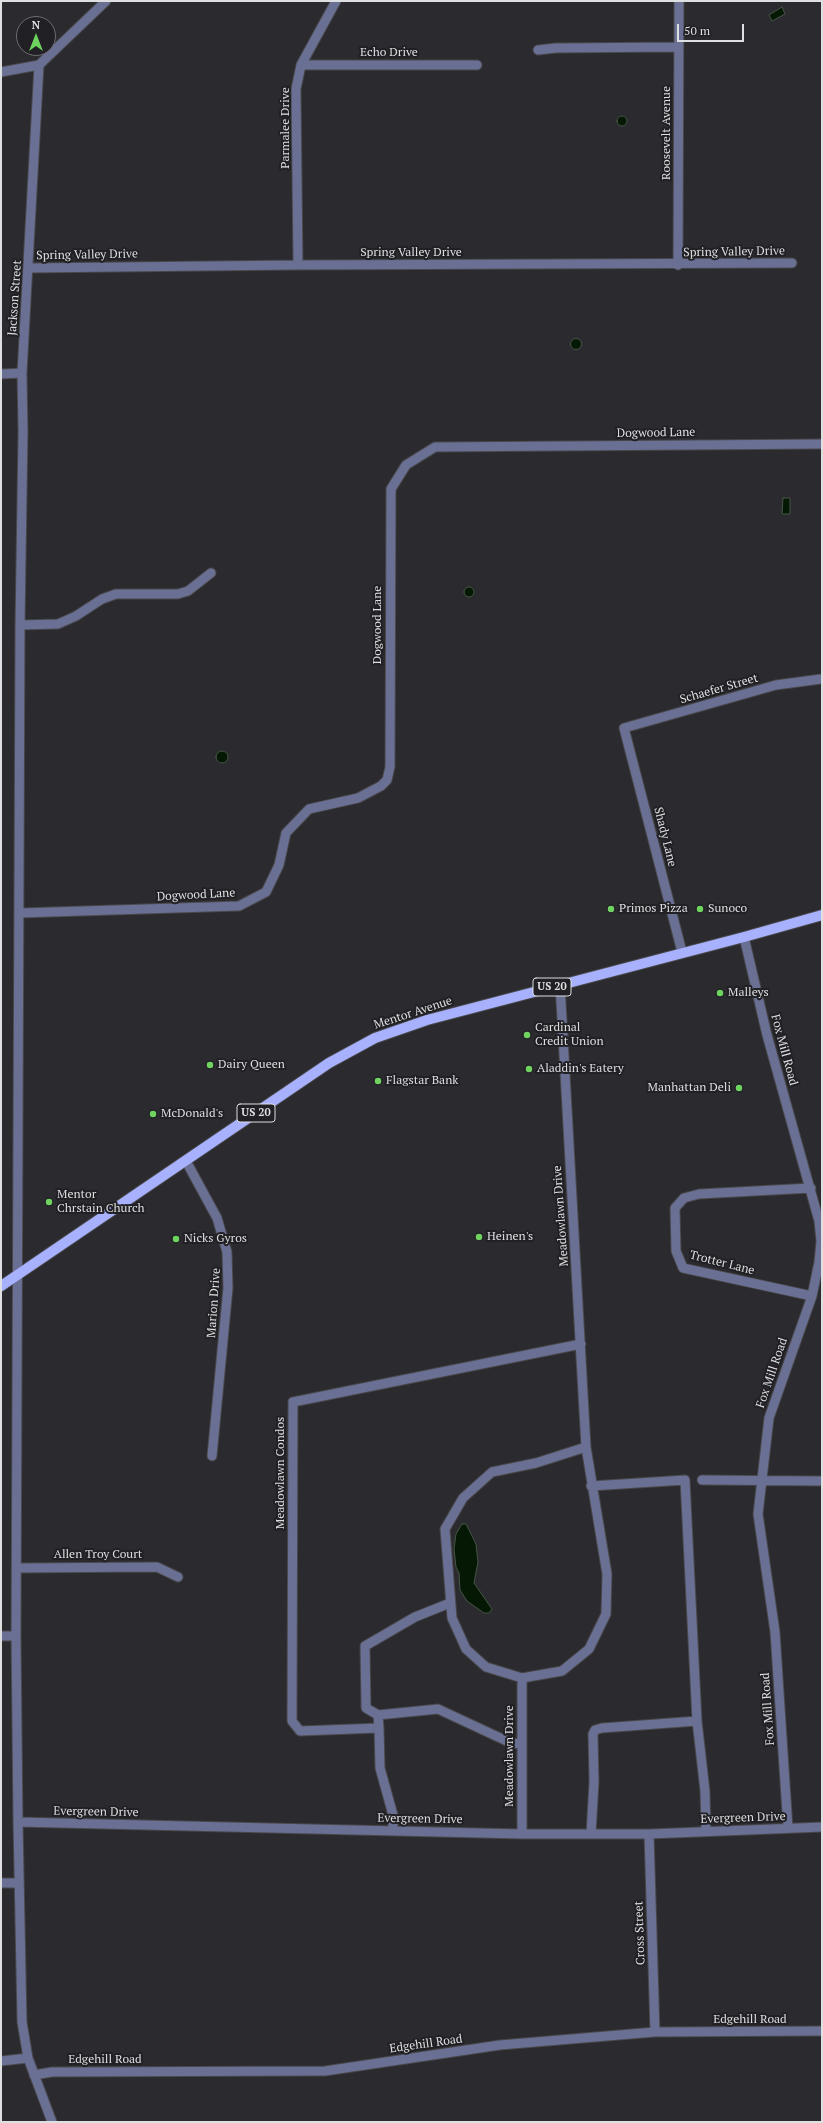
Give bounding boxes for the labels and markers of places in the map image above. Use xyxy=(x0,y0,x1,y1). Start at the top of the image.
place label: Primos Pizza xyxy=(619,902,688,916)
place label: Sunoco xyxy=(708,902,747,916)
marker: Primos Pizza xyxy=(606,904,616,914)
marker: Sunoco xyxy=(695,904,705,914)
place label: Malleys xyxy=(728,986,769,1000)
marker: Malleys xyxy=(715,988,725,998)
place label: Cardinal Credit Union xyxy=(535,1021,604,1049)
marker: Cardinal Credit Union xyxy=(522,1030,532,1040)
place label: Dairy Queen xyxy=(218,1058,285,1072)
marker: Dairy Queen xyxy=(205,1060,215,1070)
place label: Aladdin's Eatery xyxy=(537,1062,624,1076)
marker: Aladdin's Eatery xyxy=(524,1064,534,1074)
place label: Flagstar Bank xyxy=(386,1074,459,1088)
marker: Flagstar Bank xyxy=(373,1076,383,1086)
place label: Manhattan Deli xyxy=(648,1081,731,1095)
marker: Manhattan Deli xyxy=(734,1083,744,1093)
place label: McDonald's xyxy=(161,1107,223,1121)
marker: McDonald's xyxy=(148,1109,158,1119)
place label: Mentor Chrstain Church xyxy=(57,1188,145,1216)
marker: Mentor Chrstain Church xyxy=(44,1197,54,1207)
place label: Heinen's xyxy=(487,1230,533,1244)
place label: Nicks Gyros xyxy=(184,1232,247,1246)
marker: Heinen's xyxy=(474,1232,484,1242)
marker: Nicks Gyros xyxy=(171,1234,181,1244)

